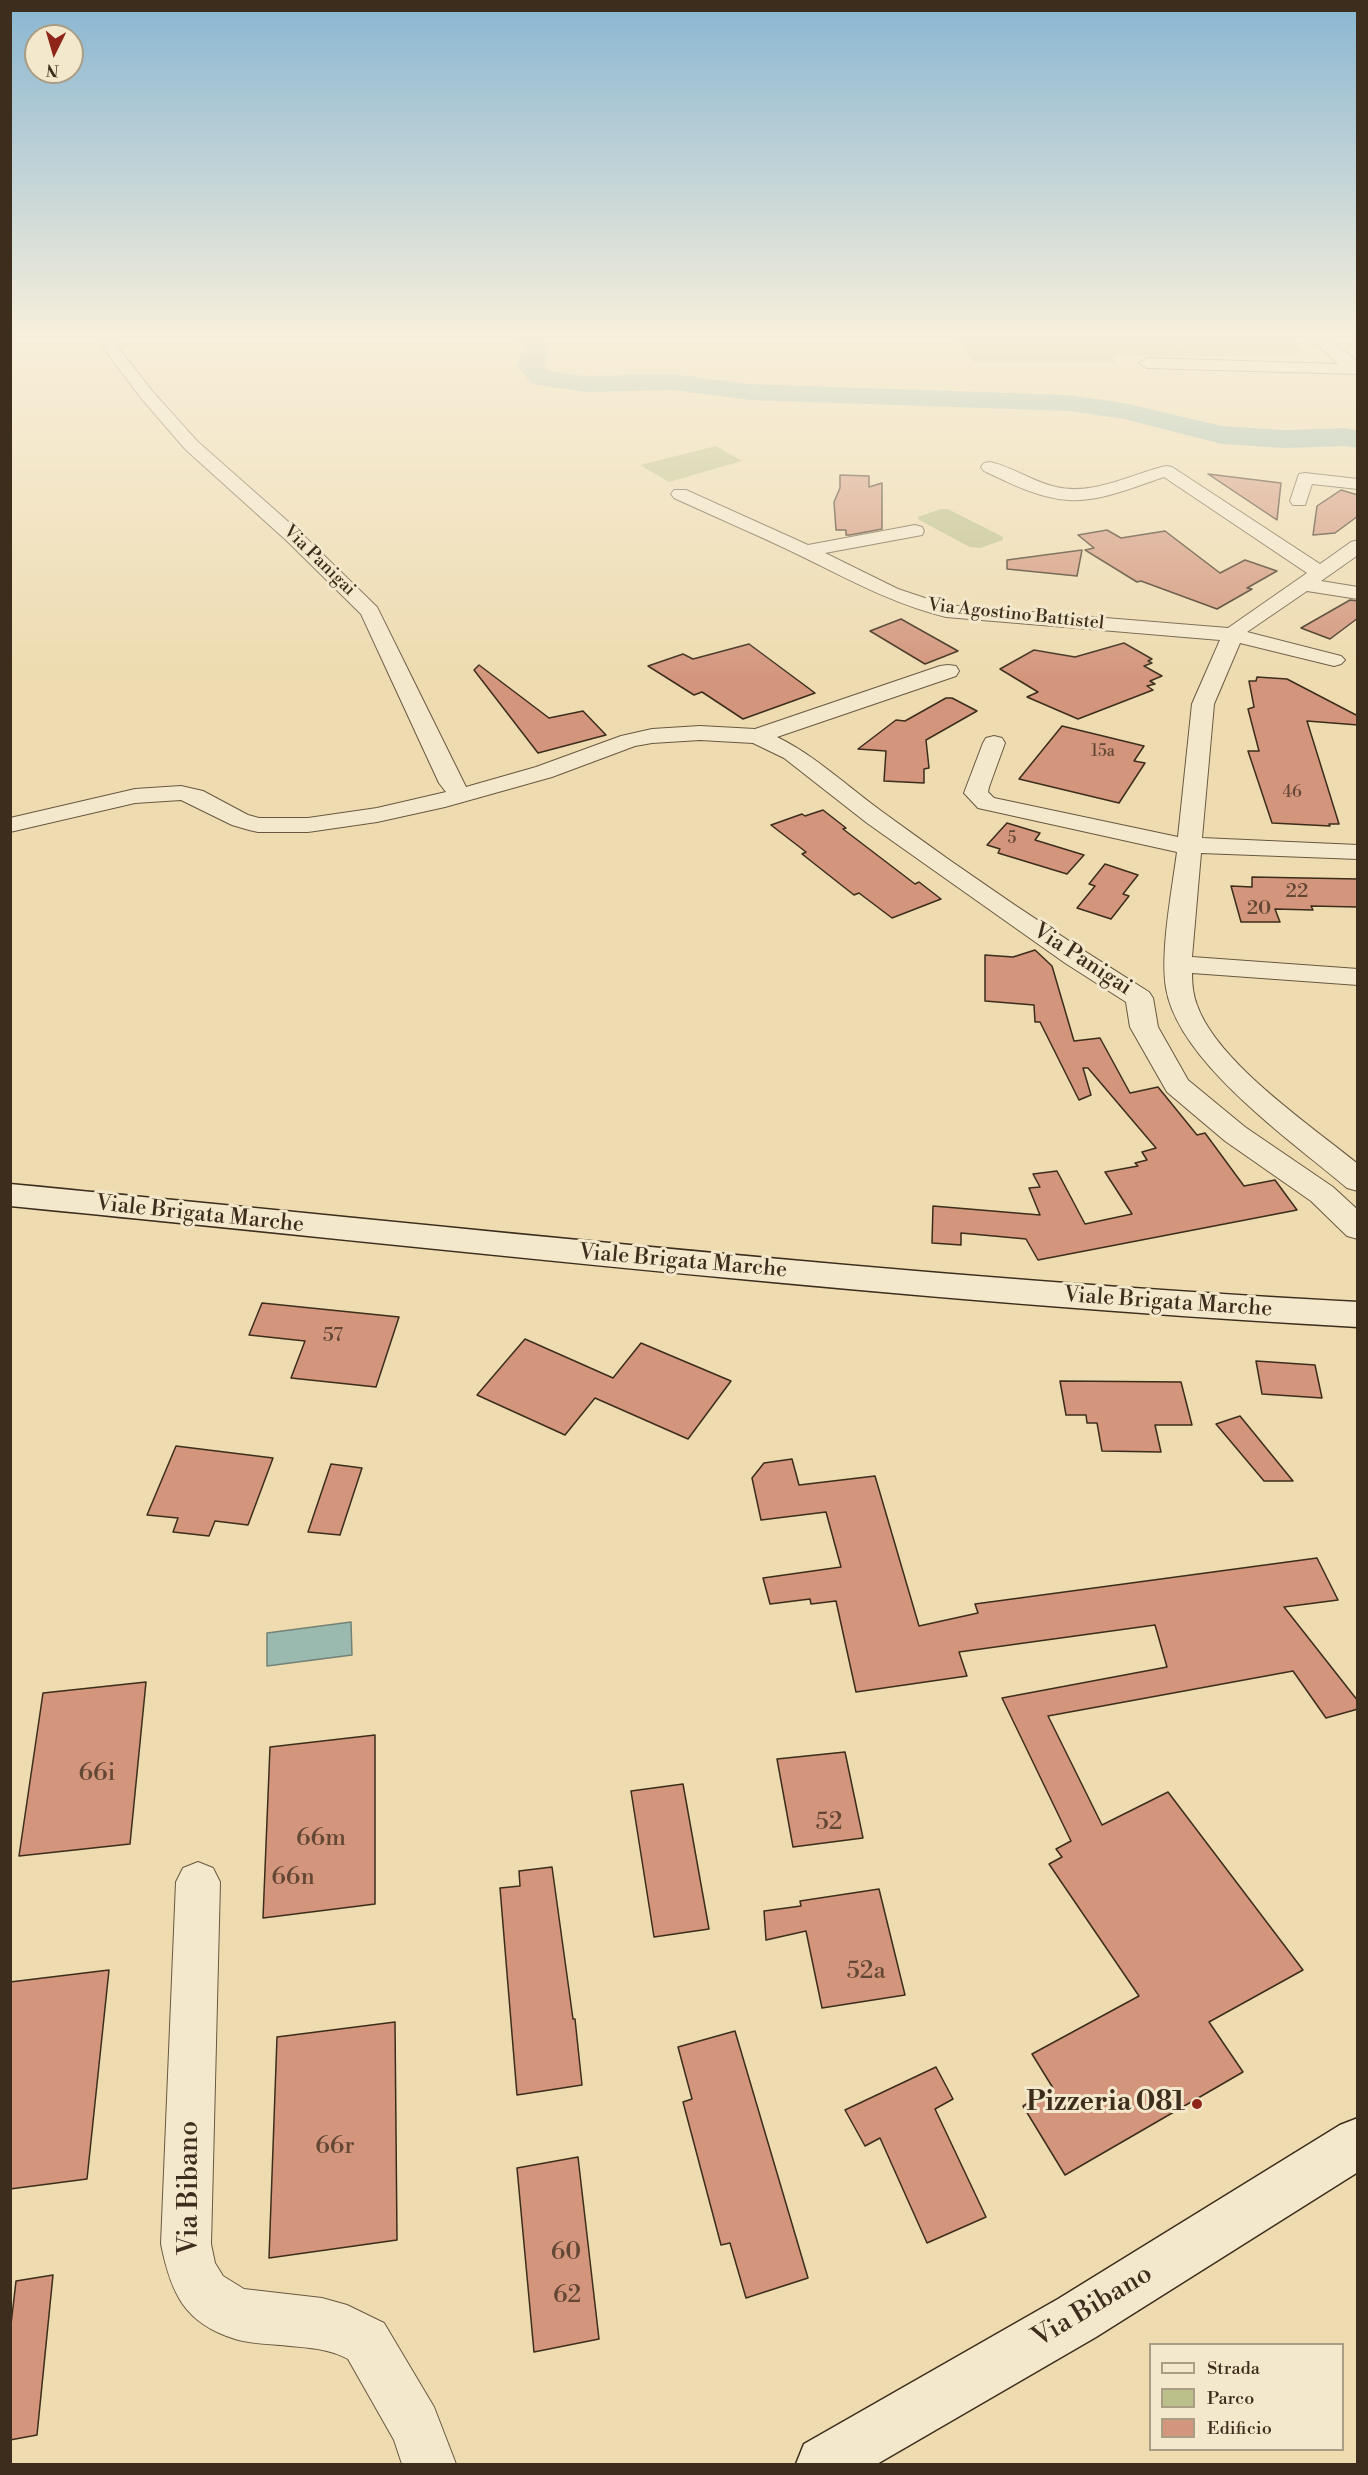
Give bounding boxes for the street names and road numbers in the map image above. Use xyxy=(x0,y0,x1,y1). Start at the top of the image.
street label: Via Panigai xyxy=(278,521,360,601)
street label: Via Agostino Battistel xyxy=(927,595,1105,635)
street label: Via Panigai xyxy=(1028,918,1136,1002)
street label: Viale Brigata Marche xyxy=(95,1191,305,1239)
street label: Viale Brigata Marche xyxy=(578,1240,788,1284)
street label: Viale Brigata Marche xyxy=(1063,1283,1273,1323)
street label: Via Bibano xyxy=(175,2121,207,2255)
street label: Via Bibano xyxy=(1027,2259,1159,2355)

